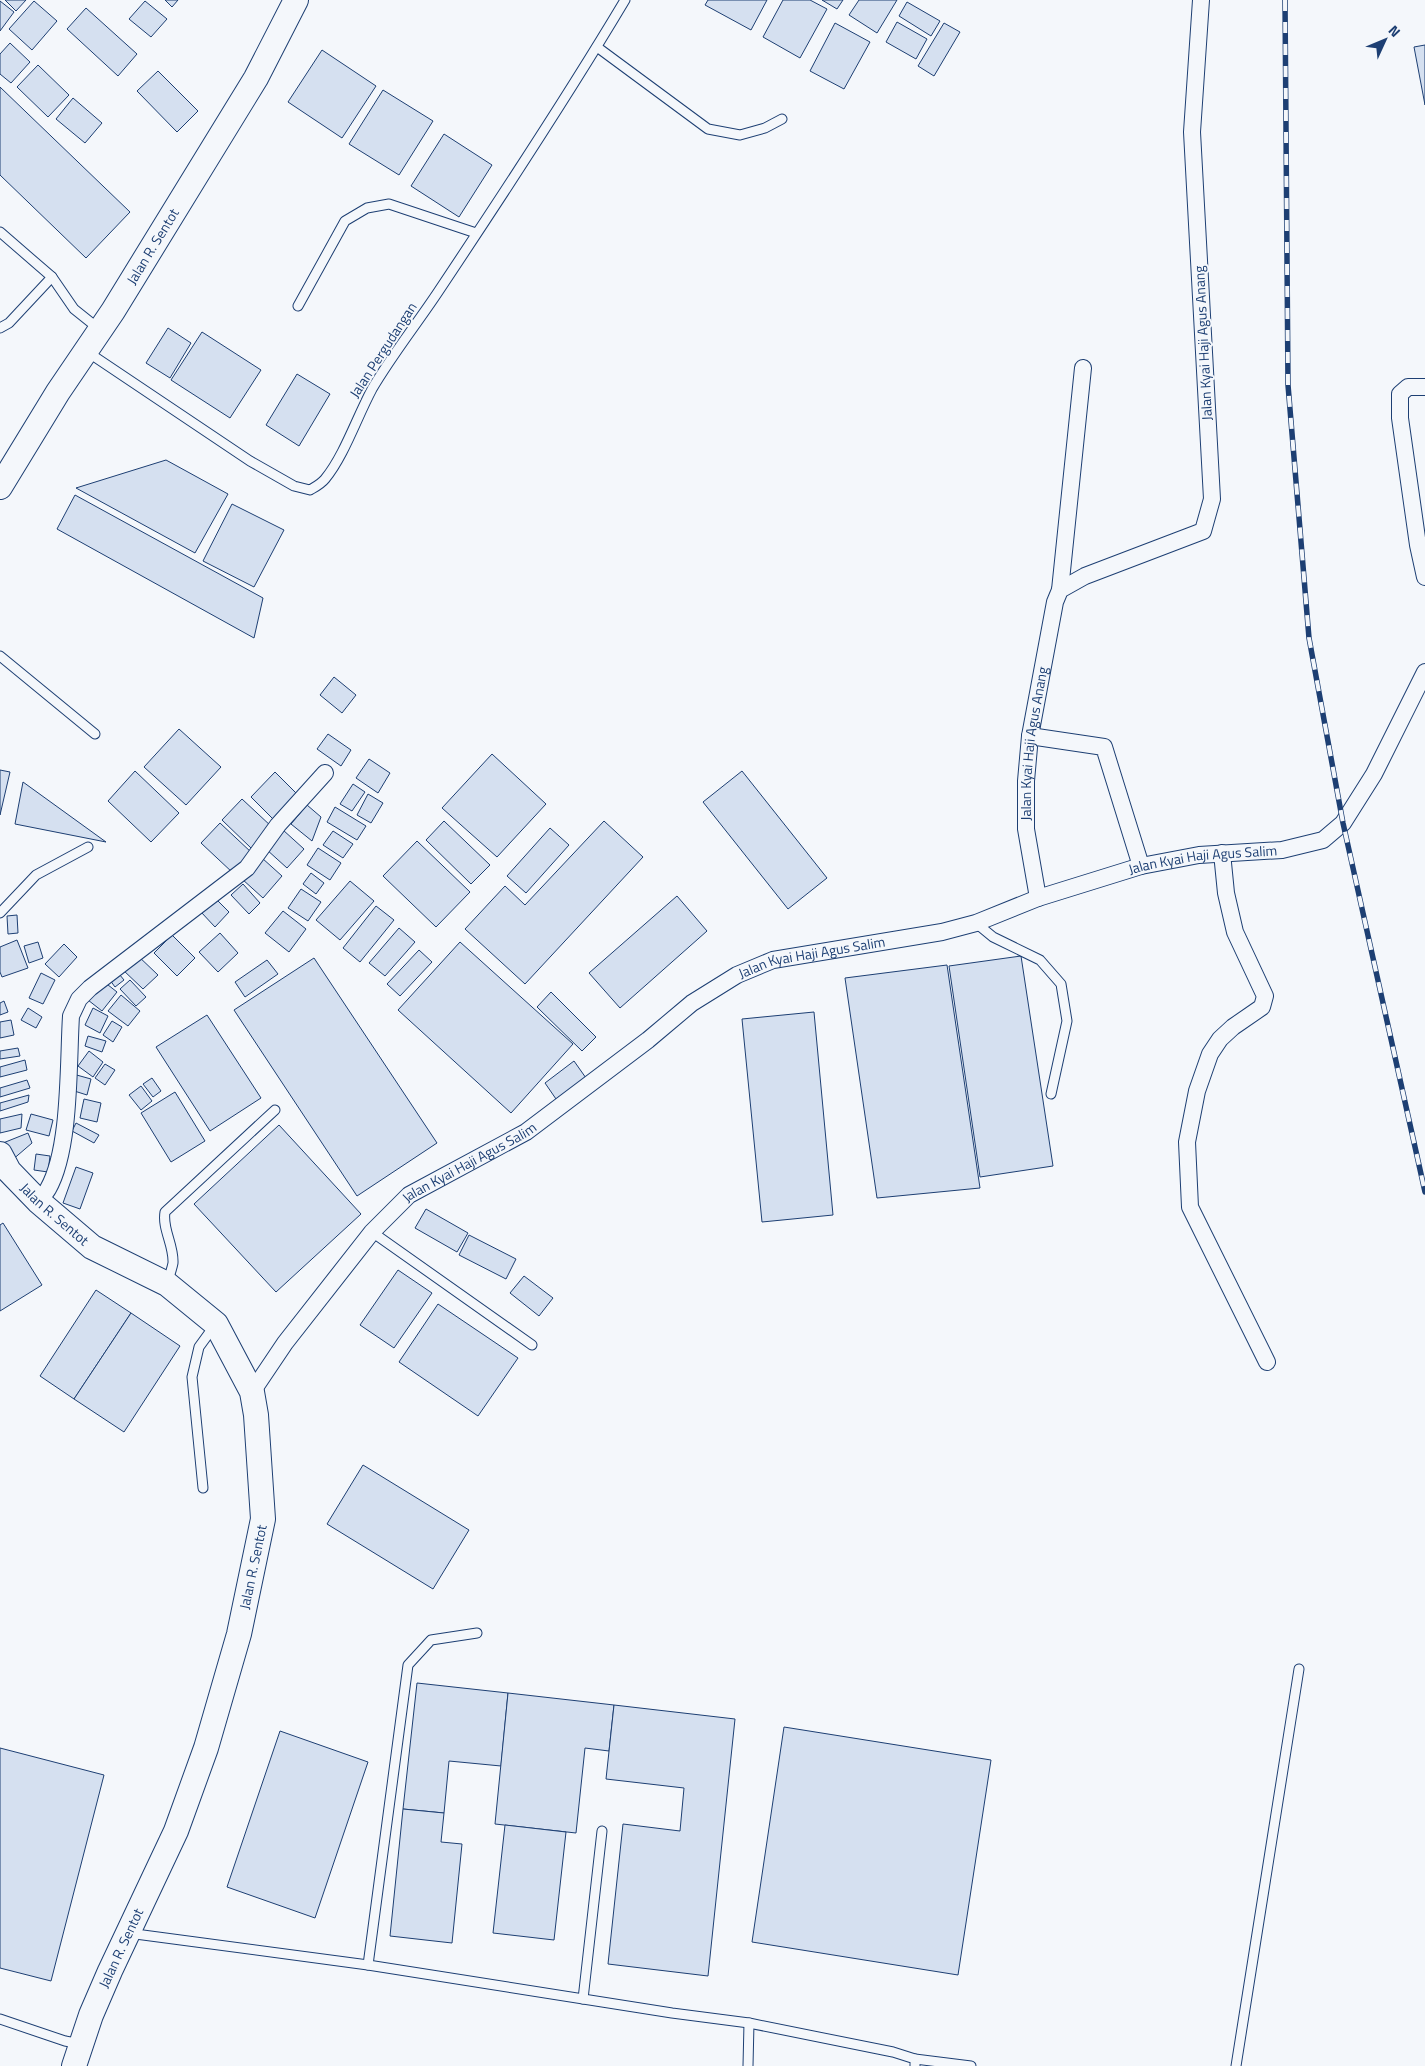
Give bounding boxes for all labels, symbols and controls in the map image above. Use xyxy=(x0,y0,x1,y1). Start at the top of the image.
north arrow xyxy=(1360,15,1410,65)
text: N xyxy=(1384,20,1406,41)
street label: Jalan R. Sentot xyxy=(121,204,184,288)
street label: Jalan Kyai Haji Agus Anang xyxy=(1188,265,1217,421)
street label: Jalan Pergudangan xyxy=(344,298,421,402)
street label: Jalan Kyai Haji Agus Anang xyxy=(1015,665,1053,821)
street label: Jalan Kyai Haji Agus Salim xyxy=(1125,839,1278,879)
street label: Jalan Kyai Haji Agus Salim xyxy=(735,931,887,983)
street label: Jalan Kyai Haji Agus Salim xyxy=(397,1117,541,1207)
street label: Jalan R. Sentot xyxy=(16,1178,94,1250)
street label: Jalan R. Sentot xyxy=(233,1523,272,1611)
street label: Jalan R. Sentot xyxy=(93,1904,148,1991)

